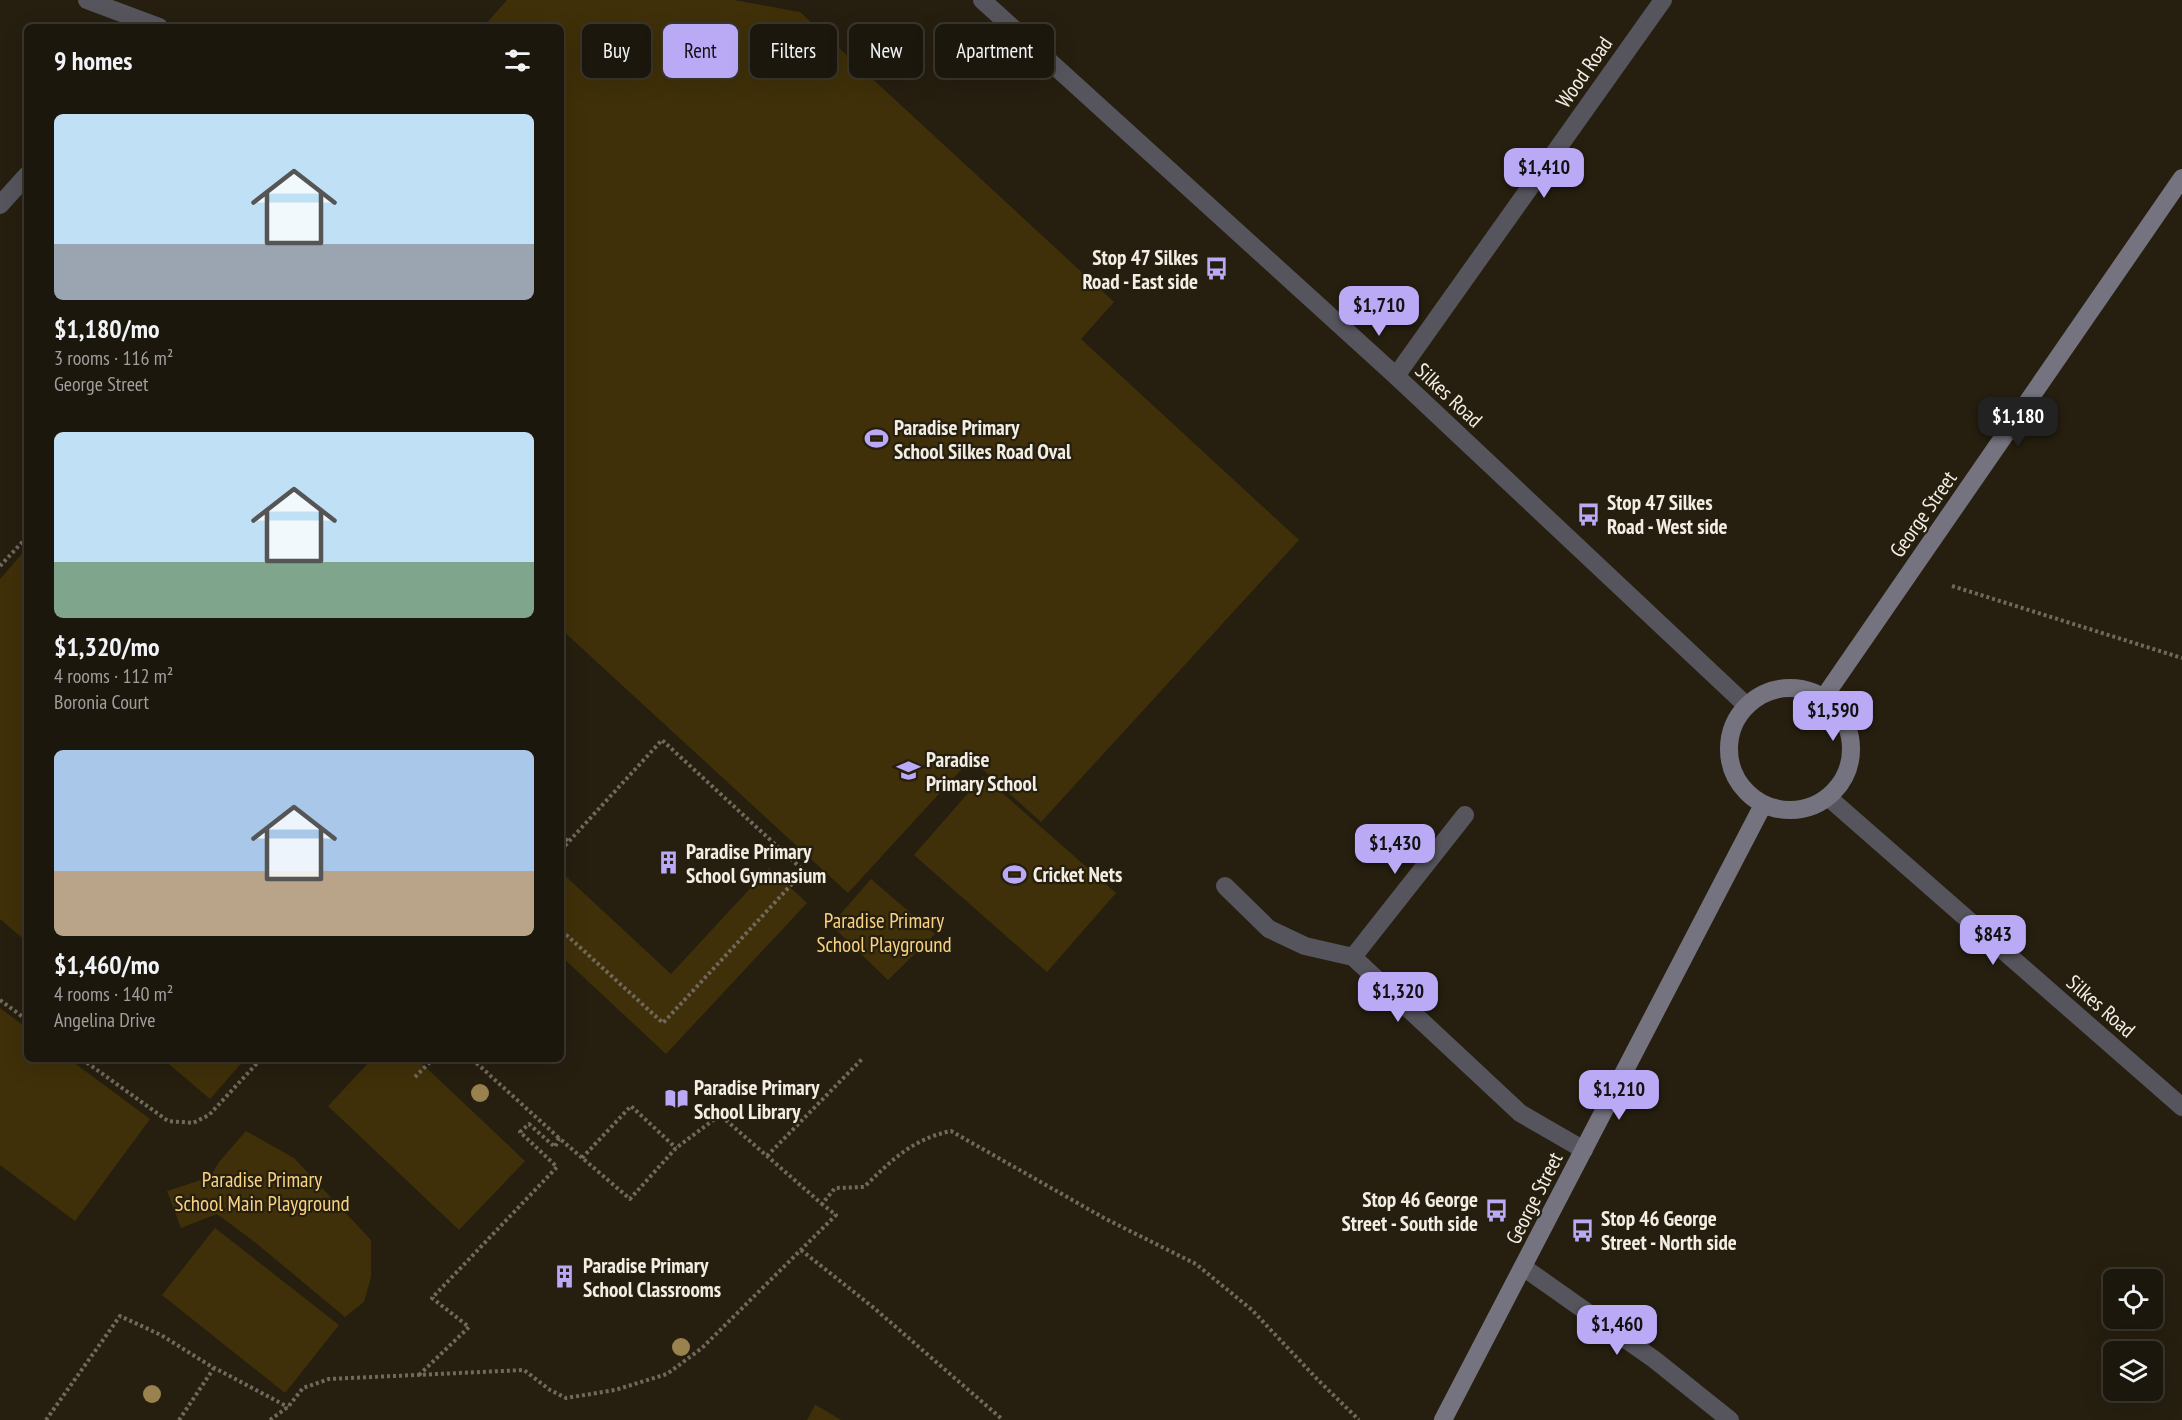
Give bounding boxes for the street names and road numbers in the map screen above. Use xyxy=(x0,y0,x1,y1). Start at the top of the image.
street label: Wood Road xyxy=(1550,31,1618,113)
street label: Silkes Road xyxy=(1410,357,1488,433)
street label: George Street xyxy=(1883,465,1963,562)
street label: Silkes Road xyxy=(2061,969,2141,1043)
street label: George Street xyxy=(1499,1147,1569,1248)

